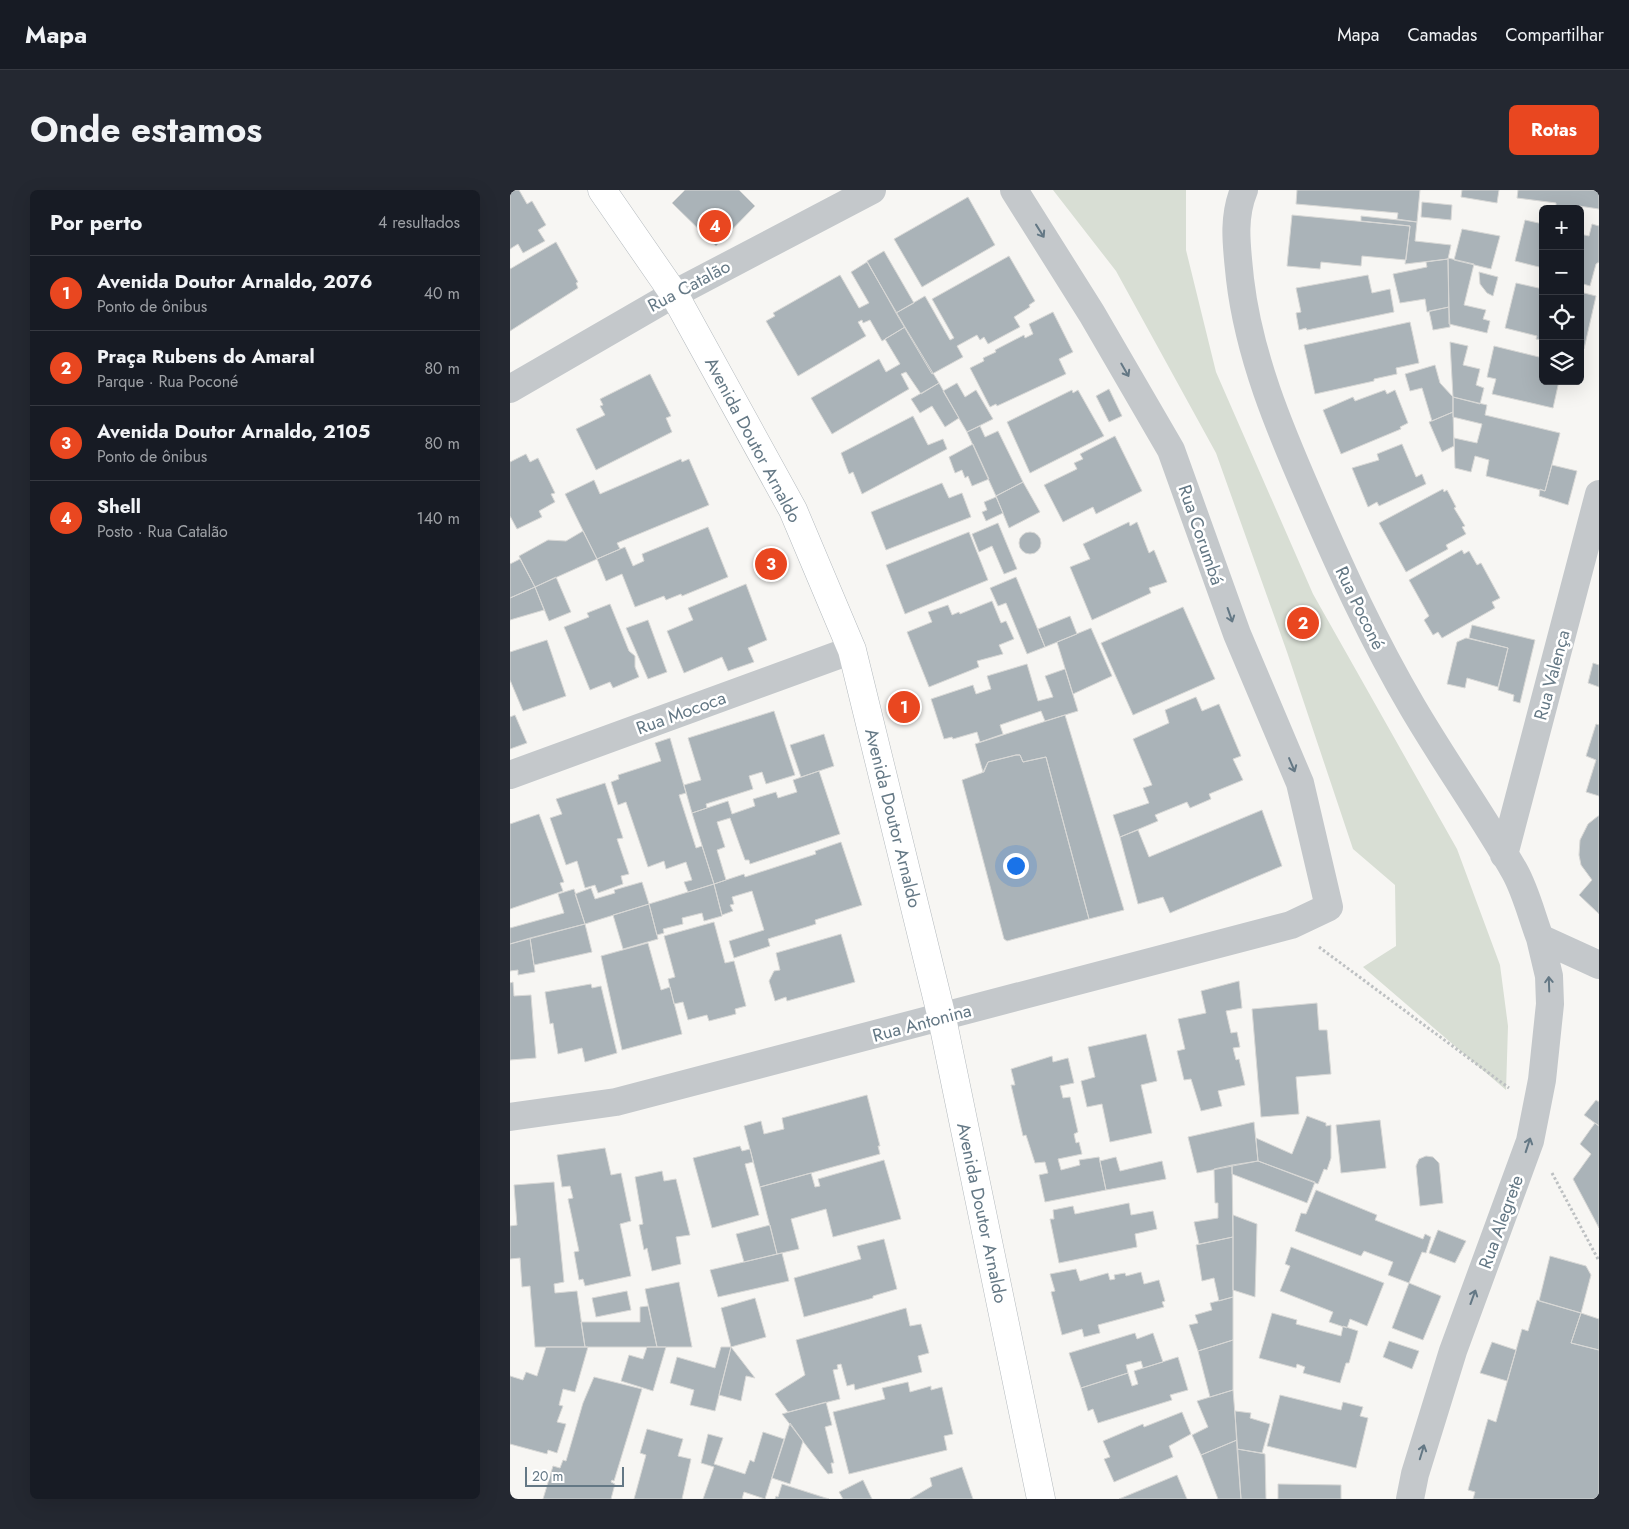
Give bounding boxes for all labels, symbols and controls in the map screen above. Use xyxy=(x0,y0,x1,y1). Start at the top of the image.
text: Mapa xyxy=(25,17,87,52)
text: Mapa xyxy=(1337,22,1379,48)
text: Camadas xyxy=(1407,22,1477,48)
text: Compartilhar xyxy=(1505,22,1604,48)
text: Onde estamos xyxy=(30,105,262,155)
button: Rotas xyxy=(1509,105,1599,155)
map controls xyxy=(1539,205,1584,385)
button: + xyxy=(1539,205,1584,250)
pin: 4 xyxy=(699,207,731,245)
text: Por perto xyxy=(50,208,142,238)
text: 4 resultados xyxy=(378,211,460,234)
one-way arrow xyxy=(1036,224,1046,238)
button: − xyxy=(1539,250,1584,295)
street label: Rua Catalão xyxy=(643,253,735,319)
text: Avenida Doutor Arnaldo, 2076 xyxy=(97,268,372,295)
text: 1 xyxy=(62,282,70,305)
text: 40 m xyxy=(424,282,460,305)
text: Ponto de ônibus xyxy=(97,295,207,318)
button: locate xyxy=(1539,295,1584,340)
button: layers xyxy=(1539,340,1584,385)
text: Praça Rubens do Amaral xyxy=(97,343,315,370)
street label: Avenida Doutor Arnaldo xyxy=(698,353,808,527)
text: 2 xyxy=(61,357,71,380)
text: 80 m xyxy=(424,357,460,380)
one-way arrow xyxy=(1120,363,1130,377)
text: Parque · Rua Poconé xyxy=(97,370,238,393)
text: Avenida Doutor Arnaldo, 2105 xyxy=(97,418,370,445)
text: 3 xyxy=(61,432,71,455)
text: 80 m xyxy=(424,432,460,455)
text: Ponto de ônibus xyxy=(97,445,207,468)
street label: Rua Corumbá xyxy=(1172,481,1230,589)
text: Shell xyxy=(97,493,141,520)
text: 4 xyxy=(60,507,72,530)
text: 140 m xyxy=(417,507,460,530)
text: Posto · Rua Catalão xyxy=(97,520,228,543)
pin: 3 xyxy=(755,545,787,583)
street label: Rua Poconé xyxy=(1329,562,1391,654)
pin: 2 xyxy=(1287,604,1319,642)
one-way arrow xyxy=(1226,607,1235,622)
street label: Rua Valença xyxy=(1527,627,1577,723)
street label: Rua Mococa xyxy=(633,685,729,741)
pin: 1 xyxy=(888,688,920,726)
street label: Avenida Doutor Arnaldo xyxy=(858,726,928,911)
one-way arrow xyxy=(1288,757,1298,772)
your location xyxy=(1003,853,1029,879)
one-way arrow xyxy=(1545,976,1554,992)
street label: Rua Antonina xyxy=(870,997,974,1049)
street label: Avenida Doutor Arnaldo xyxy=(950,1120,1014,1306)
one-way arrow xyxy=(1524,1137,1534,1153)
street label: Rua Alegrete xyxy=(1472,1172,1530,1272)
one-way arrow xyxy=(1469,1290,1478,1306)
one-way arrow xyxy=(1418,1444,1428,1460)
scale bar xyxy=(525,1464,624,1487)
text: 20 m xyxy=(532,1466,564,1486)

